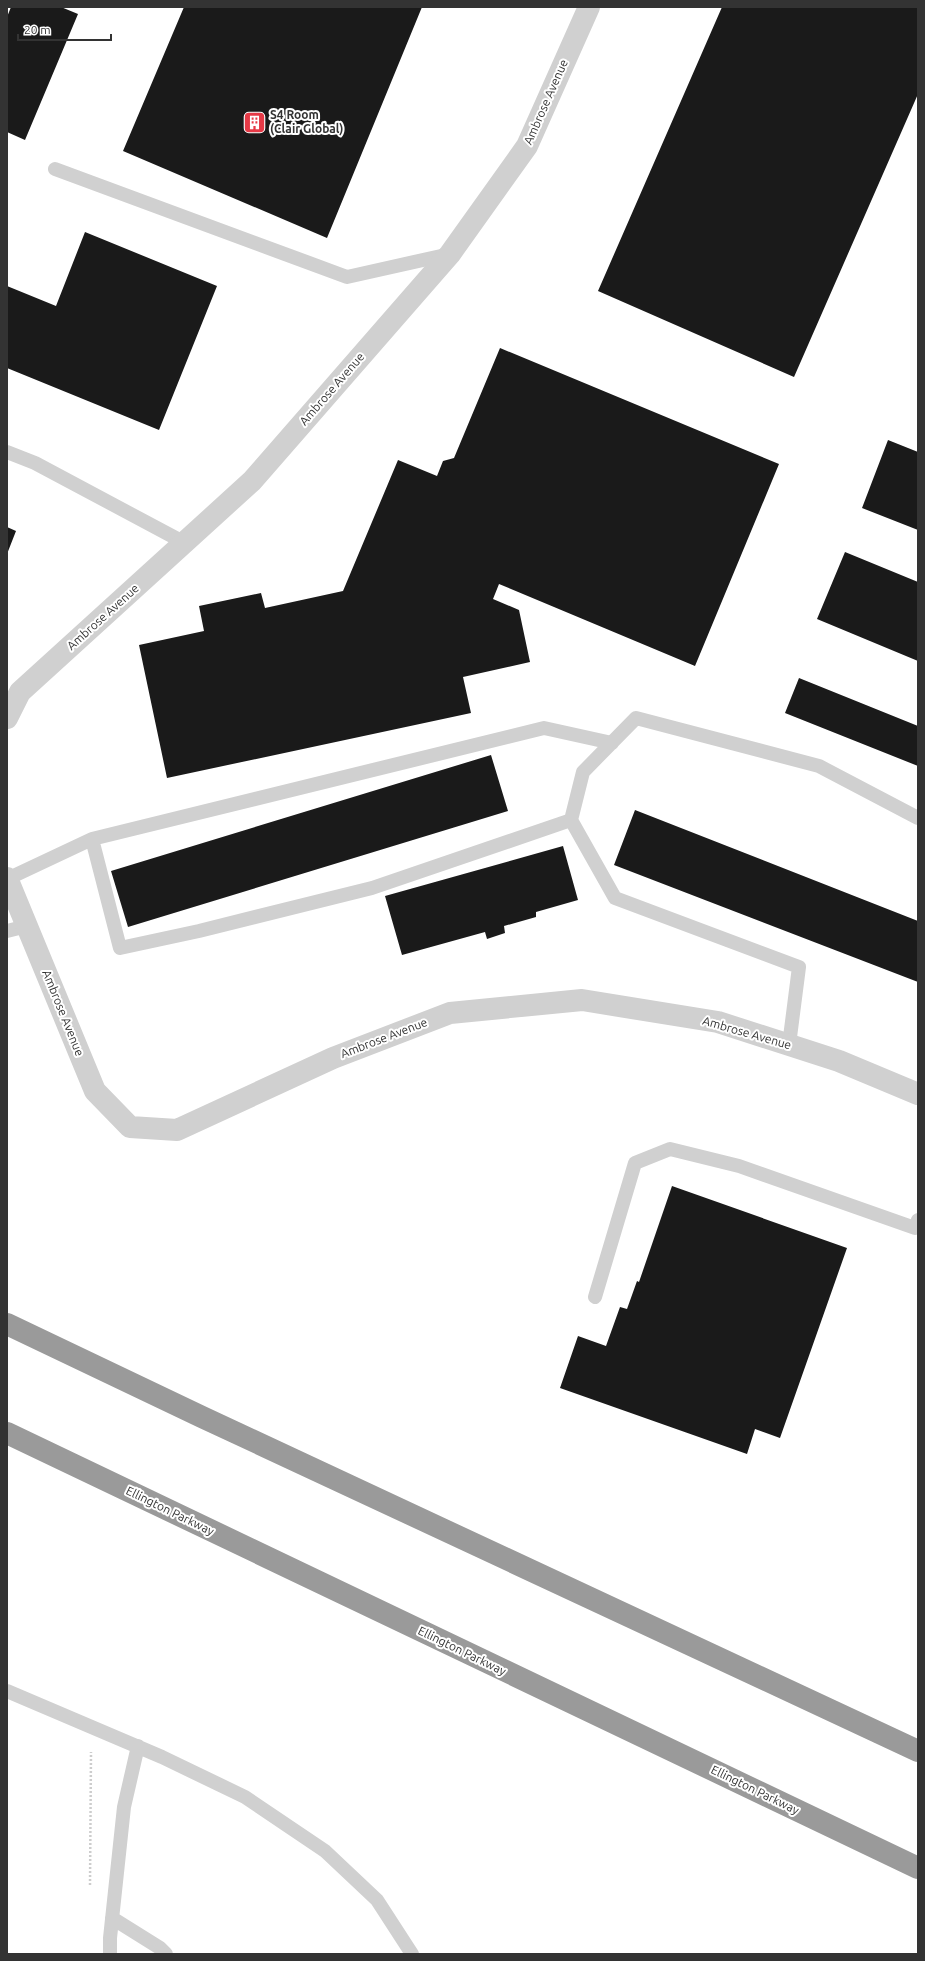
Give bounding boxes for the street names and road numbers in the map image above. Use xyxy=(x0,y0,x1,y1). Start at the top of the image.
street label: Ambrose Avenue xyxy=(521,57,570,146)
street label: Ambrose Avenue xyxy=(297,350,367,428)
street label: Ambrose Avenue xyxy=(64,581,141,652)
street label: Ambrose Avenue xyxy=(40,968,87,1058)
street label: Ambrose Avenue xyxy=(701,1014,793,1051)
street label: Ambrose Avenue xyxy=(339,1015,429,1060)
street label: Ellington Parkway xyxy=(124,1484,216,1538)
street label: Ellington Parkway xyxy=(416,1624,508,1678)
street label: Ellington Parkway xyxy=(709,1763,801,1817)

